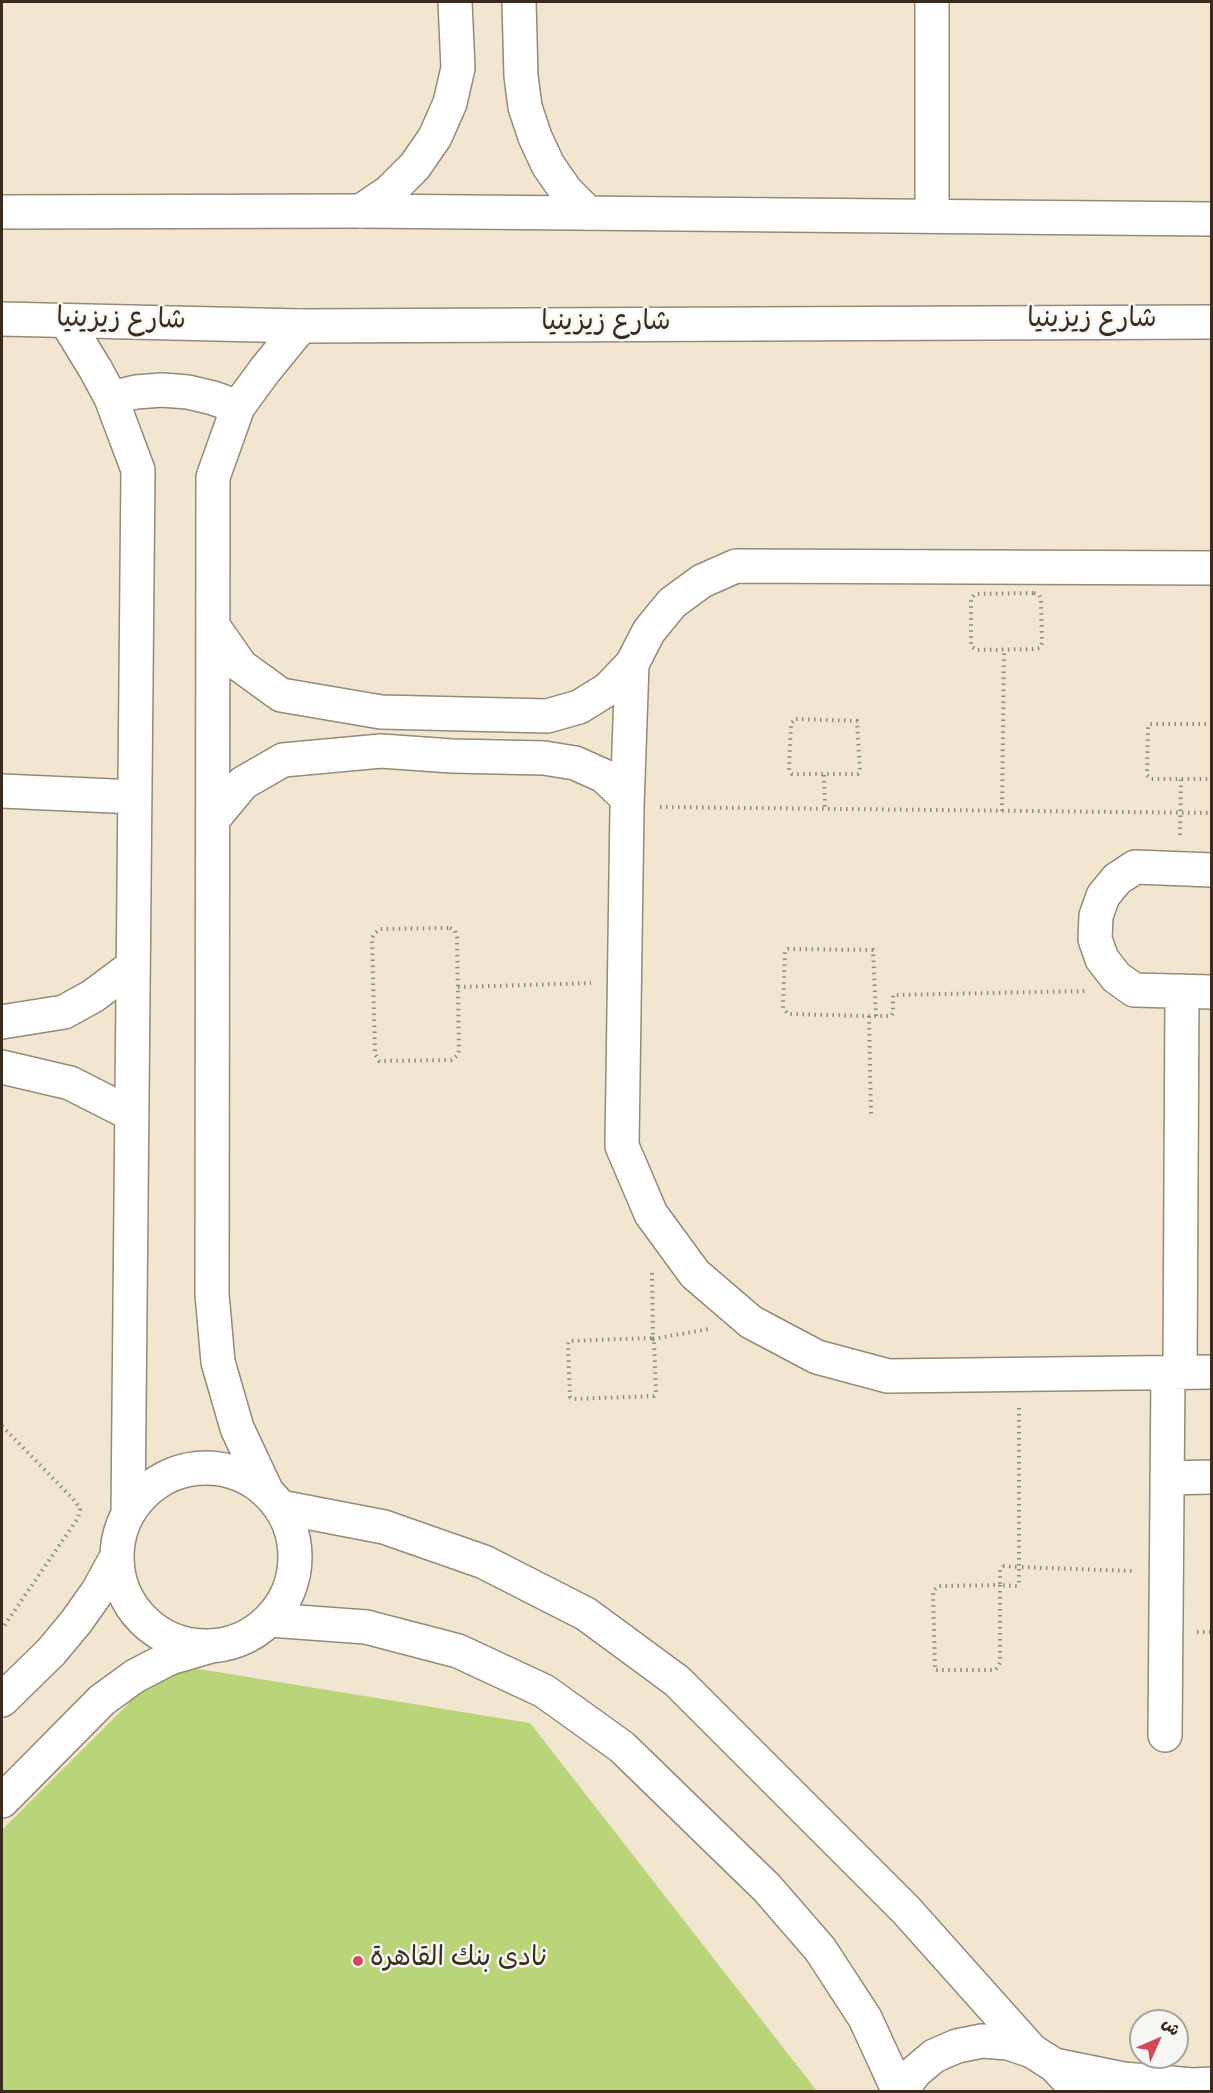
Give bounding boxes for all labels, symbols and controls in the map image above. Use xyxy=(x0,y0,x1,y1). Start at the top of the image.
street label: شارع زيزينيا xyxy=(56,305,186,339)
street label: شارع زيزينيا xyxy=(1027,306,1157,338)
street label: شارع زيزينيا xyxy=(541,309,671,341)
place label: نادى بنك القاهرة xyxy=(370,1945,549,1977)
marker: نادى بنك القاهرة xyxy=(351,1954,365,1968)
north arrow xyxy=(1129,2009,1189,2069)
text: ش xyxy=(1156,2013,1185,2042)

